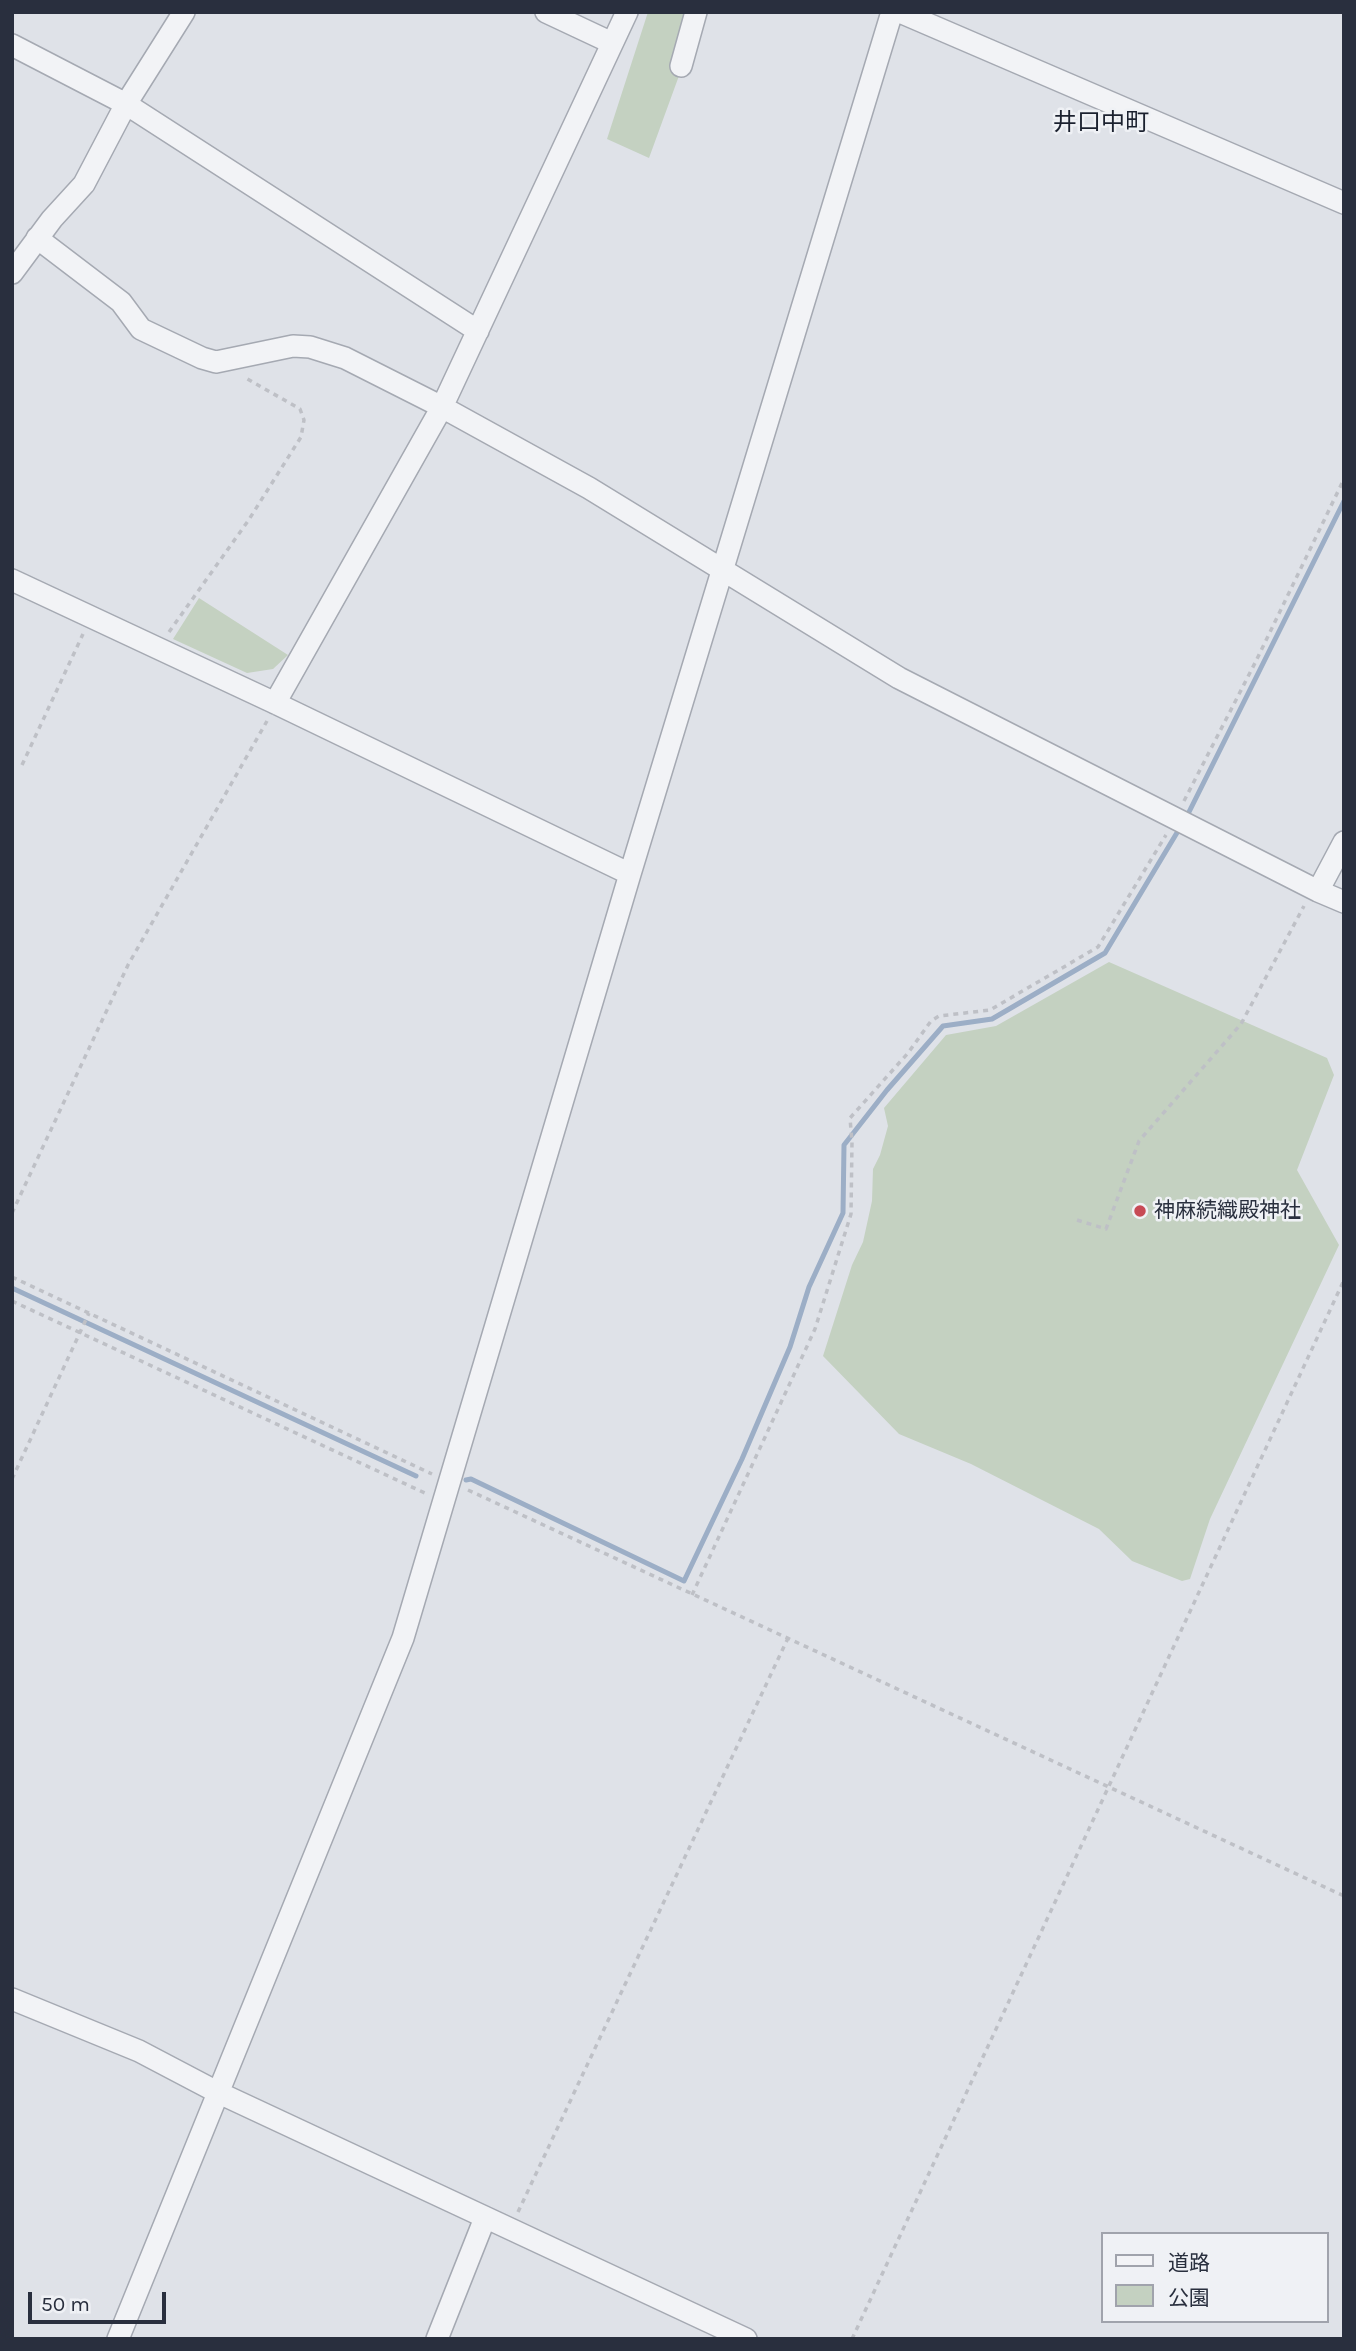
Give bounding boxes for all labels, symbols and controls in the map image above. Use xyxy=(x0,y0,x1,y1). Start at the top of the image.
district label: 井口中町 xyxy=(1053,109,1149,137)
place label: 神麻続織殿神社 xyxy=(1154,1198,1301,1224)
marker: 神麻続織殿神社 xyxy=(1132,1203,1148,1219)
legend xyxy=(1100,2232,1328,2323)
text: 道路 xyxy=(1168,2251,1210,2275)
scale bar xyxy=(32,2278,170,2322)
text: 公園 xyxy=(1168,2286,1210,2310)
text: 50 m xyxy=(41,2292,90,2316)

